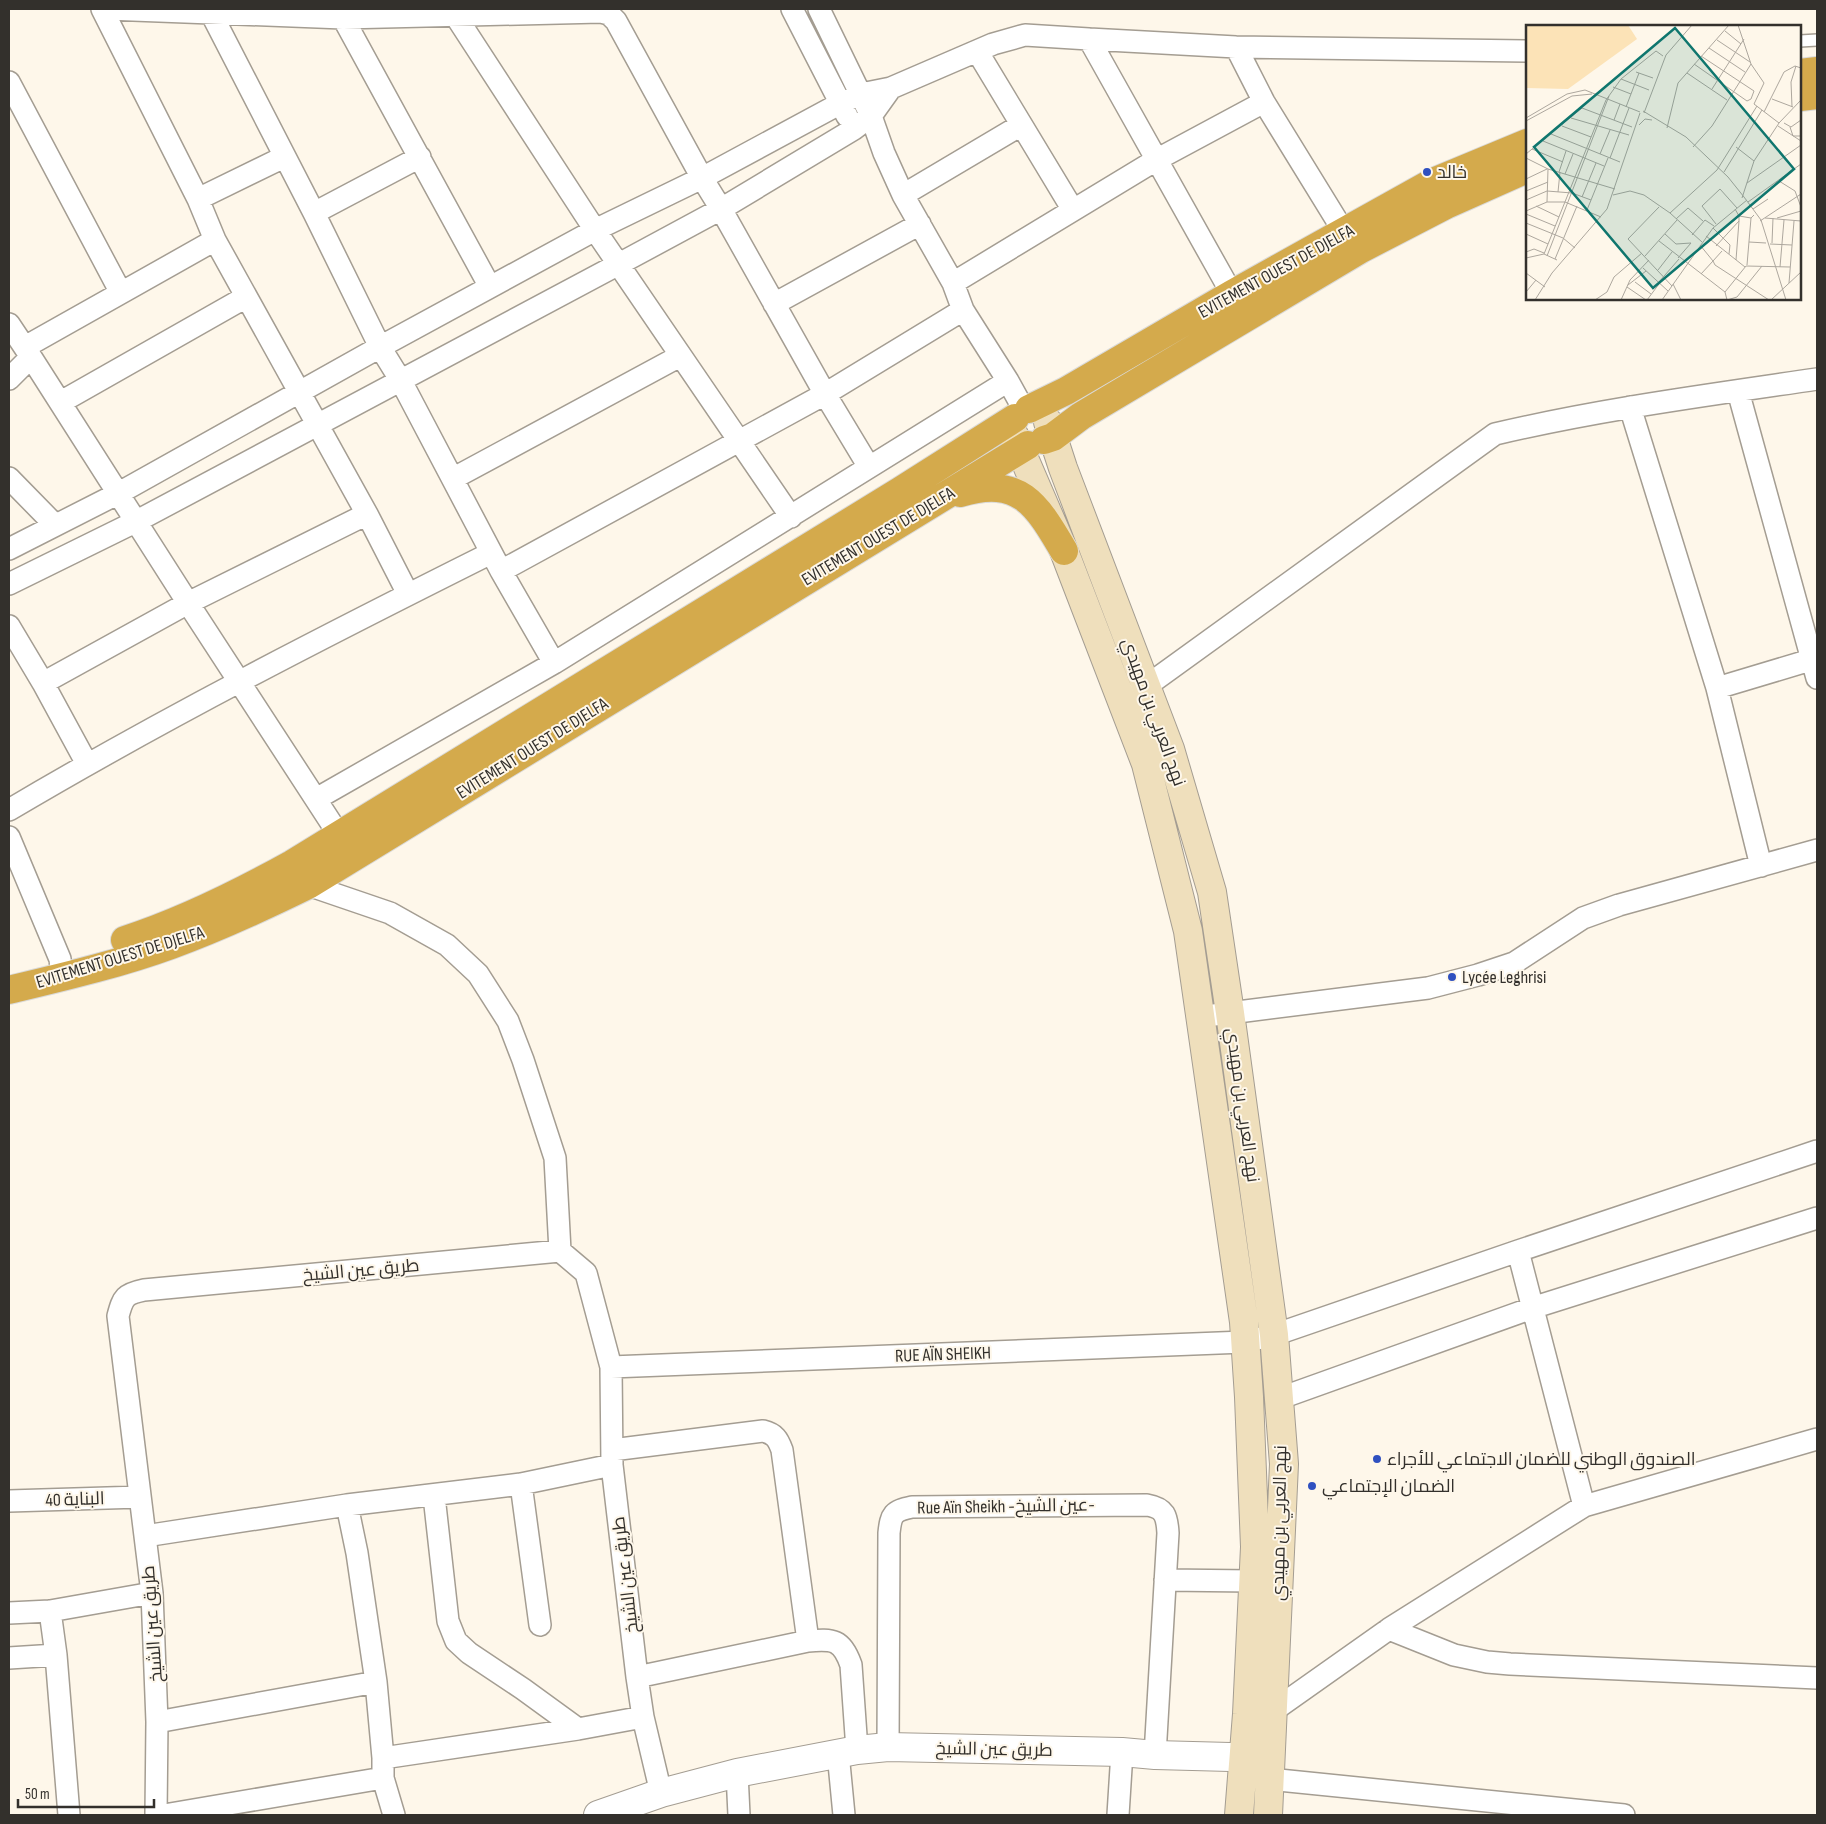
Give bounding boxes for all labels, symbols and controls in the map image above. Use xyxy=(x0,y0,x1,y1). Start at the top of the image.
inset map xyxy=(1526,25,1801,300)
place label: خالد xyxy=(1437,162,1467,183)
marker: خالد xyxy=(1421,166,1433,178)
street label: EVITEMENT OUEST DE DJELFA xyxy=(1195,220,1358,323)
street label: EVITEMENT OUEST DE DJELFA xyxy=(798,482,959,590)
street label: نهج العربي بن مهيدي xyxy=(1114,635,1190,790)
street label: EVITEMENT OUEST DE DJELFA xyxy=(453,693,612,804)
street label: EVITEMENT OUEST DE DJELFA xyxy=(34,922,207,993)
place label: Lycée Leghrisi xyxy=(1462,967,1546,988)
marker: Lycée Leghrisi xyxy=(1446,971,1458,983)
street label: نهج العربي بن مهيدي xyxy=(1218,1026,1264,1184)
street label: طريق عين الشيخ xyxy=(302,1255,420,1287)
street label: RUE AÏN SHEIKH xyxy=(895,1342,991,1367)
street label: نهج العربي بن مهيدي xyxy=(1268,1445,1294,1601)
place label: الصندوق الوطني للضمان الاجتماعي للأجراء xyxy=(1387,1449,1696,1473)
marker: الصندوق الوطني للضمان الاجتماعي للأجراء xyxy=(1371,1453,1383,1465)
place label: الضمان الإجتماعي xyxy=(1322,1476,1455,1500)
marker: الضمان الإجتماعي xyxy=(1306,1480,1318,1492)
street label: البناية 40 xyxy=(45,1488,105,1511)
street label: Rue Aïn Sheikh -عين الشيخ- xyxy=(917,1494,1095,1520)
street label: طريق عين الشيخ xyxy=(608,1515,644,1634)
street label: طريق عين الشيخ xyxy=(138,1565,168,1683)
street label: طريق عين الشيخ xyxy=(935,1738,1053,1762)
scale bar xyxy=(18,1776,154,1808)
text: 50 m xyxy=(25,1785,50,1804)

